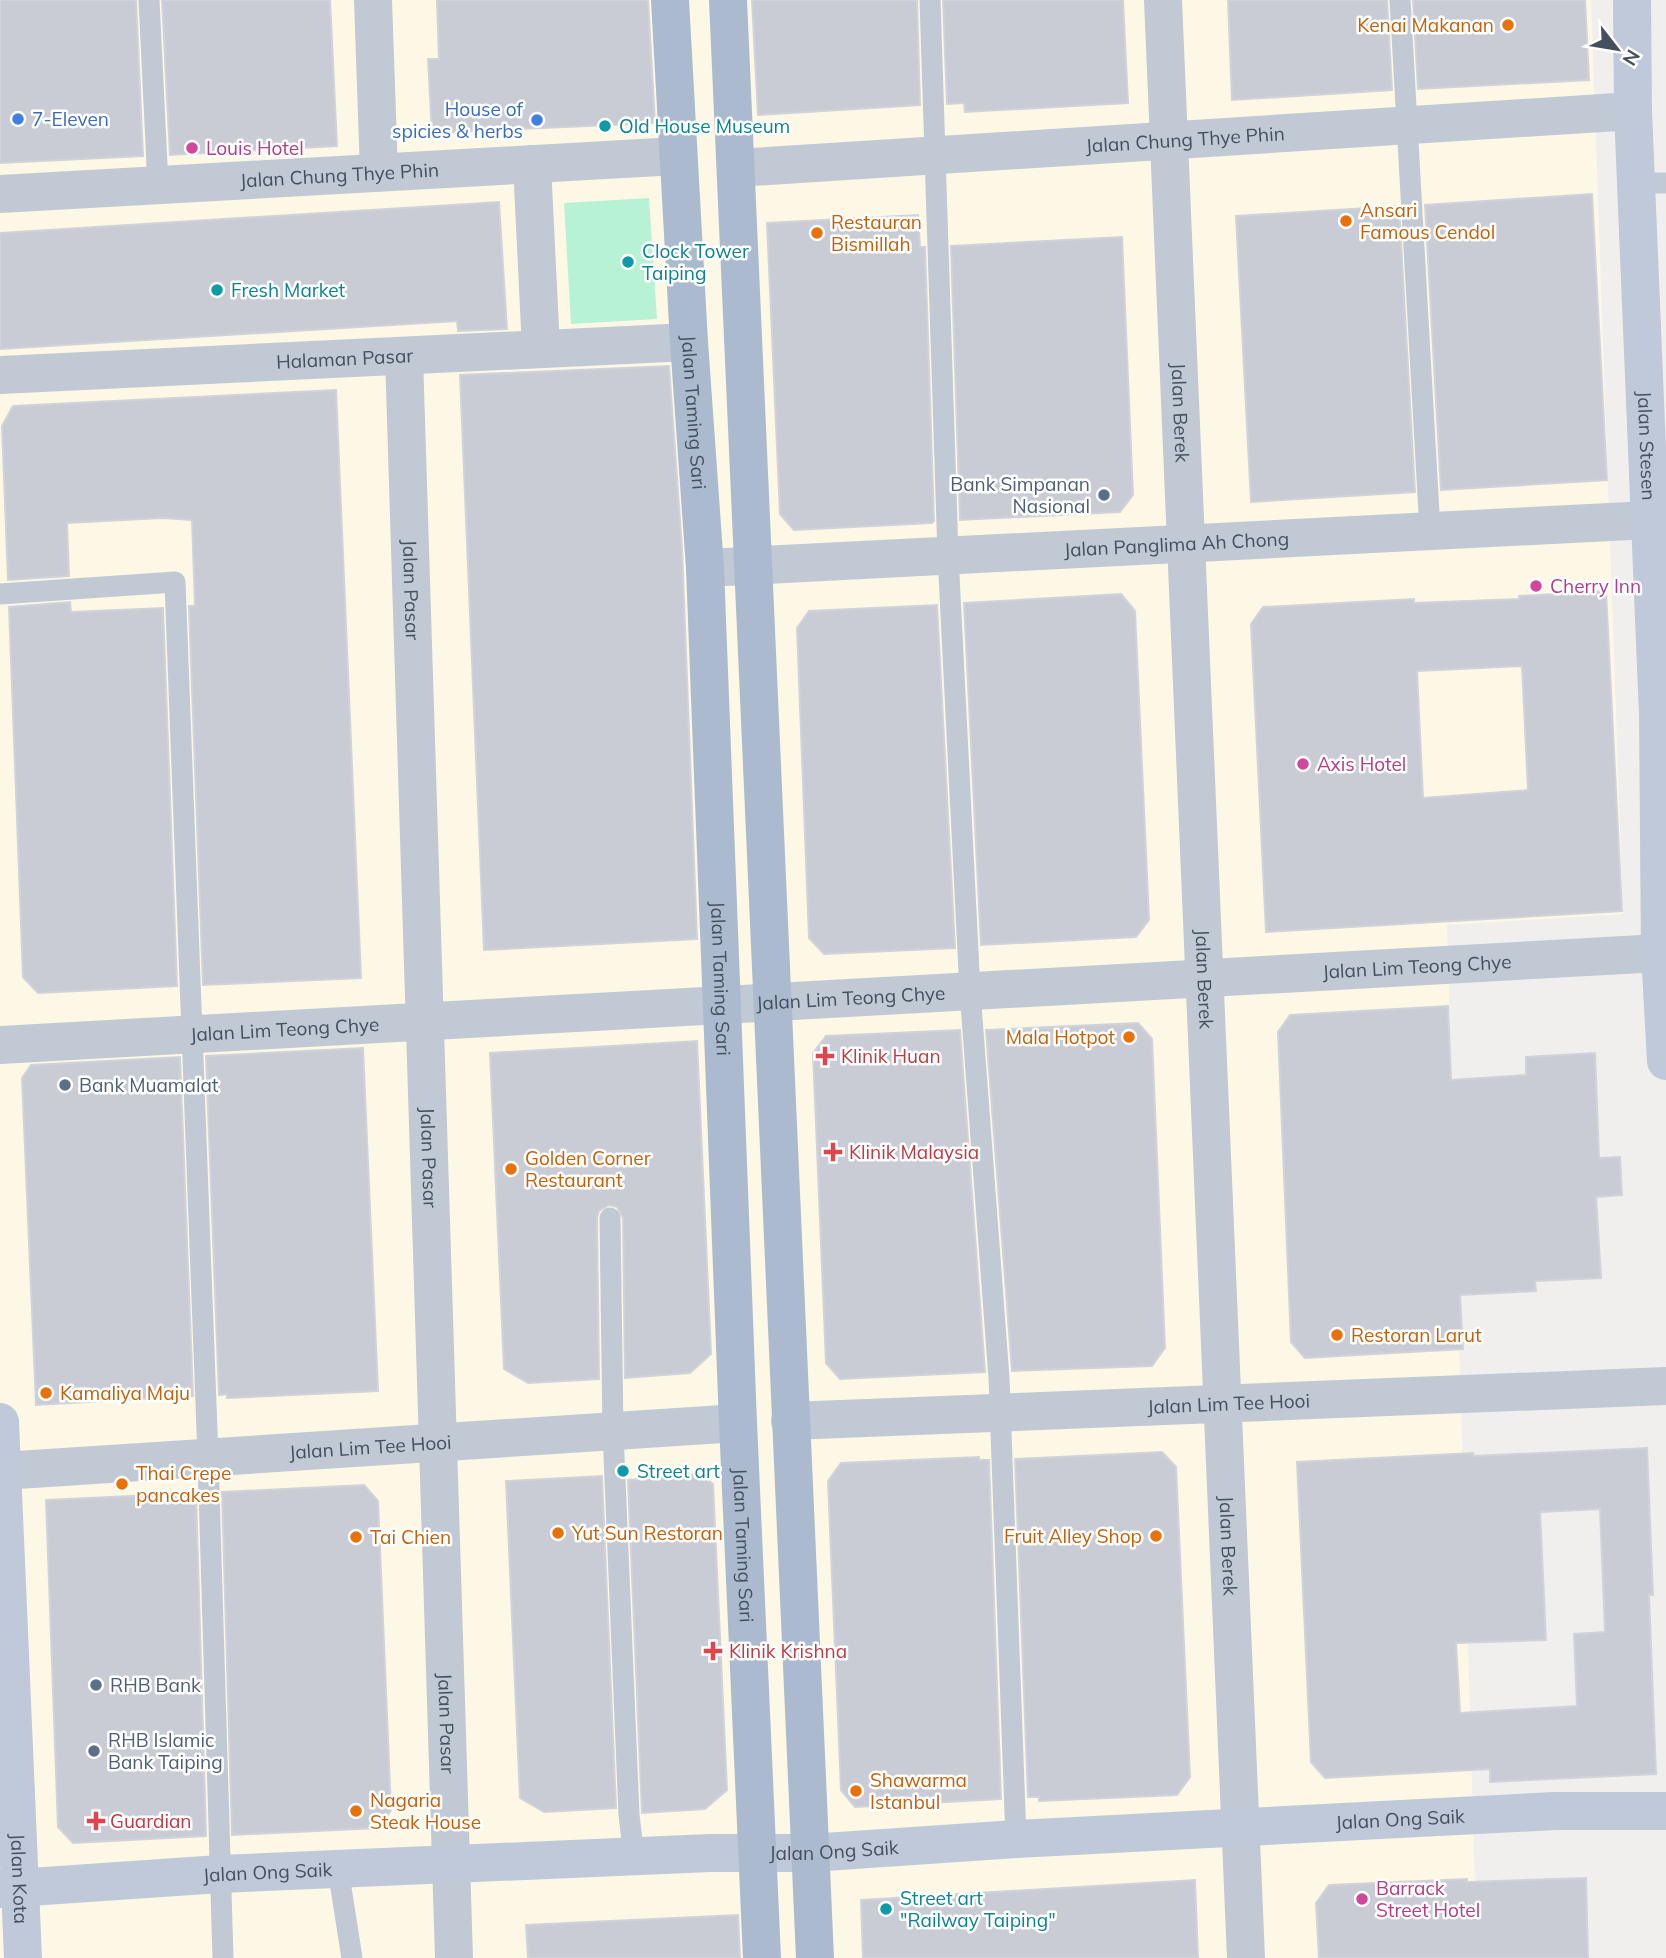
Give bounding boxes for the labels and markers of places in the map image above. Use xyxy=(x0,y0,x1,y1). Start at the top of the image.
place label: Kenai Makanan xyxy=(1357,13,1494,37)
marker: Kenai Makanan xyxy=(1500,17,1516,33)
place label: House of spicies & herbs xyxy=(392,97,524,143)
place label: 7-Eleven xyxy=(32,107,109,131)
marker: 7-Eleven xyxy=(10,111,26,127)
marker: House of spicies & herbs xyxy=(529,112,545,128)
place label: Old House Museum xyxy=(619,114,790,138)
marker: Old House Museum xyxy=(597,118,613,134)
place label: Louis Hotel xyxy=(206,136,304,160)
marker: Louis Hotel xyxy=(184,140,200,156)
place label: Ansari Famous Cendol xyxy=(1360,198,1495,244)
place label: Restauran Bismillah xyxy=(831,210,922,256)
marker: Ansari Famous Cendol xyxy=(1338,213,1354,229)
marker: Restauran Bismillah xyxy=(809,225,825,241)
place label: Clock Tower Taiping xyxy=(642,239,749,285)
marker: Clock Tower Taiping xyxy=(620,254,636,270)
place label: Fresh Market xyxy=(231,278,346,302)
marker: Fresh Market xyxy=(209,282,225,298)
place label: Bank Simpanan Nasional xyxy=(950,472,1090,518)
marker: Bank Simpanan Nasional xyxy=(1096,487,1112,503)
place label: Cherry Inn xyxy=(1550,574,1641,598)
marker: Cherry Inn xyxy=(1528,578,1544,594)
place label: Axis Hotel xyxy=(1317,752,1406,776)
marker: Axis Hotel xyxy=(1295,756,1311,772)
place label: Mala Hotpot xyxy=(1006,1025,1115,1049)
marker: Mala Hotpot xyxy=(1121,1029,1137,1045)
place label: Klinik Huan xyxy=(841,1044,941,1068)
marker: Klinik Huan xyxy=(815,1046,835,1066)
place label: Bank Muamalat xyxy=(79,1073,219,1097)
marker: Bank Muamalat xyxy=(57,1077,73,1093)
place label: Klinik Malaysia xyxy=(849,1140,979,1164)
marker: Klinik Malaysia xyxy=(823,1142,843,1162)
place label: Golden Corner Restaurant xyxy=(525,1146,651,1192)
marker: Golden Corner Restaurant xyxy=(503,1161,519,1177)
place label: Restoran Larut xyxy=(1351,1323,1482,1347)
marker: Restoran Larut xyxy=(1329,1327,1345,1343)
place label: Kamaliya Maju xyxy=(60,1381,190,1405)
marker: Kamaliya Maju xyxy=(38,1385,54,1401)
place label: Street art xyxy=(637,1459,720,1483)
place label: Thai Crepe pancakes xyxy=(136,1461,231,1507)
marker: Street art xyxy=(615,1463,631,1479)
marker: Thai Crepe pancakes xyxy=(114,1476,130,1492)
place label: Yut Sun Restoran xyxy=(571,1521,723,1545)
place label: Fruit Alley Shop xyxy=(1004,1524,1142,1548)
place label: Tai Chien xyxy=(370,1525,451,1549)
marker: Yut Sun Restoran xyxy=(550,1525,566,1541)
marker: Fruit Alley Shop xyxy=(1148,1528,1164,1544)
marker: Tai Chien xyxy=(348,1529,364,1545)
place label: Klinik Krishna xyxy=(729,1639,847,1663)
marker: Klinik Krishna xyxy=(703,1641,723,1661)
place label: RHB Bank xyxy=(110,1673,201,1697)
marker: RHB Bank xyxy=(88,1677,104,1693)
place label: RHB Islamic Bank Taiping xyxy=(108,1728,223,1774)
marker: RHB Islamic Bank Taiping xyxy=(86,1743,102,1759)
place label: Shawarma Istanbul xyxy=(870,1768,967,1814)
marker: Shawarma Istanbul xyxy=(848,1783,864,1799)
place label: Nagaria Steak House xyxy=(370,1788,481,1834)
marker: Nagaria Steak House xyxy=(348,1803,364,1819)
place label: Guardian xyxy=(110,1809,191,1833)
marker: Guardian xyxy=(88,1813,104,1829)
place label: Barrack Street Hotel xyxy=(1376,1876,1480,1922)
place label: Street art "Railway Taiping" xyxy=(900,1886,1056,1932)
marker: Barrack Street Hotel xyxy=(1354,1891,1370,1907)
marker: Street art "Railway Taiping" xyxy=(878,1901,894,1917)

